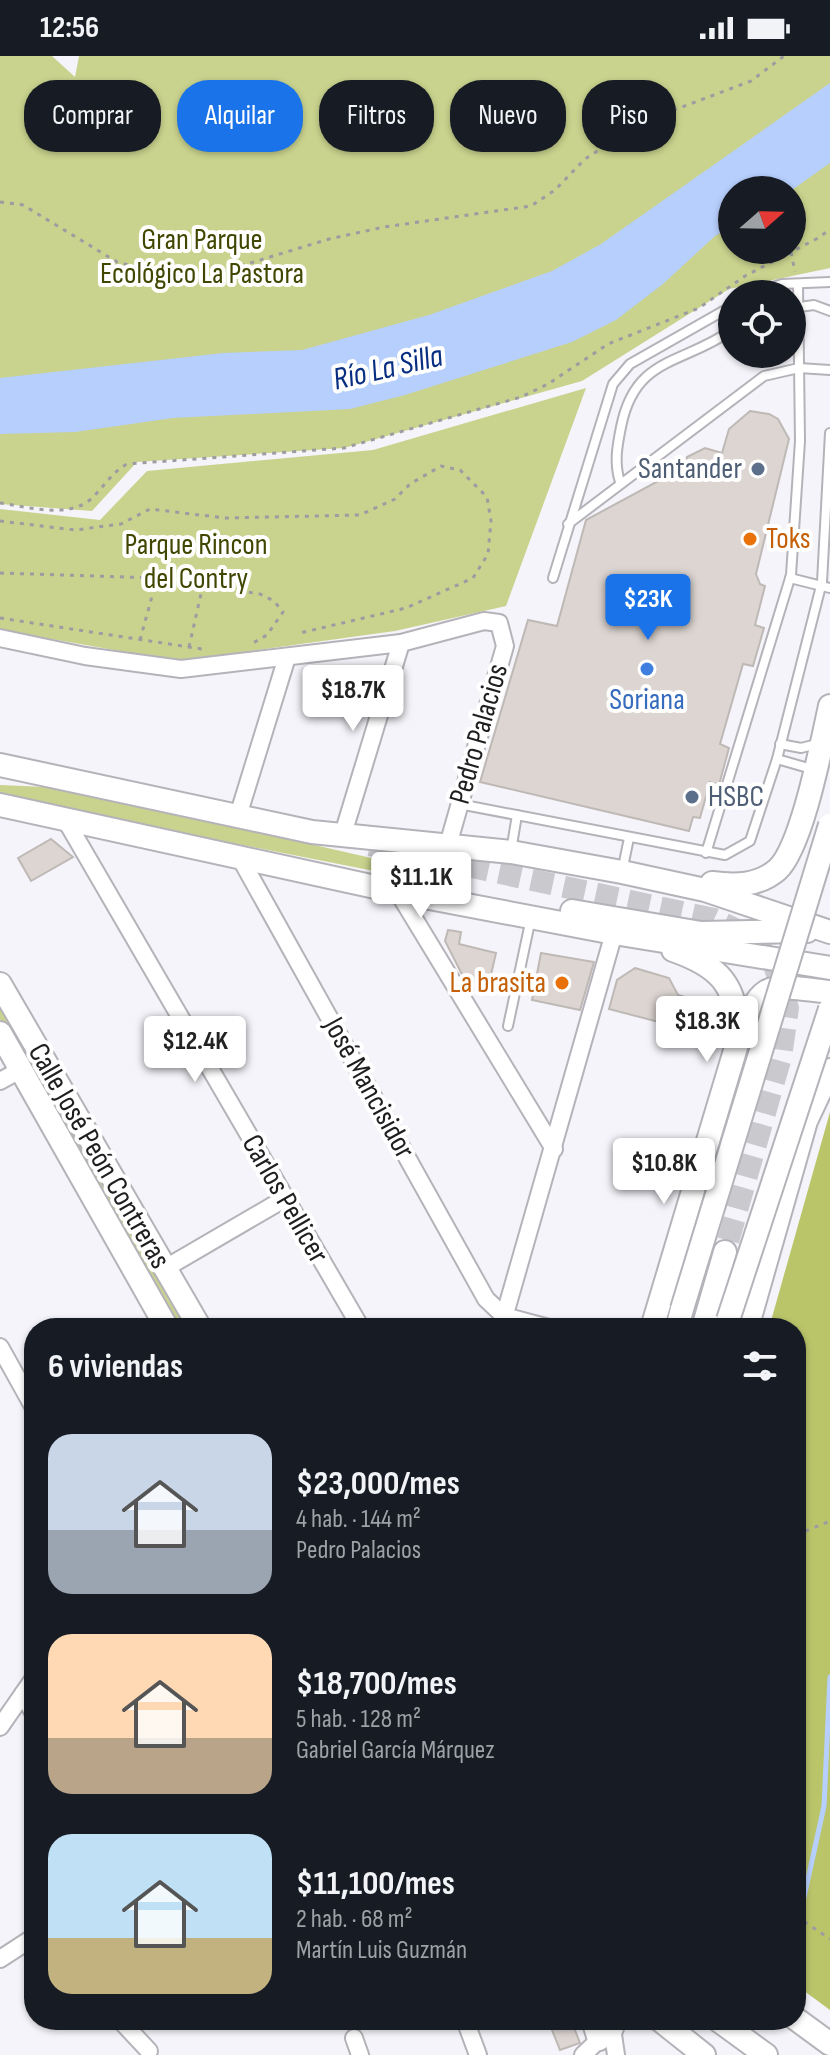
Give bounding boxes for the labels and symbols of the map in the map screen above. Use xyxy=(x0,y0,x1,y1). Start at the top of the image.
north arrow xyxy=(718,176,806,264)
park label: Gran Parque Ecológico La Pastora xyxy=(100,222,304,292)
water label: Río La Silla xyxy=(329,336,447,400)
place label: Santander xyxy=(638,451,742,487)
marker: Santander xyxy=(749,460,767,478)
place label: Toks xyxy=(766,521,810,557)
park label: Parque Rincon del Contry xyxy=(124,527,268,597)
marker: Toks xyxy=(741,530,759,548)
pin: $23K xyxy=(601,574,695,642)
street label: Pedro Palacios xyxy=(442,660,516,808)
marker: Soriana xyxy=(638,660,656,678)
pin: $18.7K xyxy=(288,665,418,733)
place label: Soriana xyxy=(609,682,685,718)
place label: HSBC xyxy=(708,779,764,815)
marker: HSBC xyxy=(683,788,701,806)
pin: $11.1K xyxy=(356,852,486,920)
place label: La brasita xyxy=(450,965,546,1001)
marker: La brasita xyxy=(553,974,571,992)
pin: $18.3K xyxy=(642,996,772,1064)
street label: José Mancisidor xyxy=(315,1010,423,1165)
pin: $12.4K xyxy=(130,1016,260,1084)
street label: Calle José Peón Contreras xyxy=(20,1037,178,1275)
street label: Carlos Pellicer xyxy=(234,1128,336,1270)
pin: $10.8K xyxy=(599,1138,729,1206)

